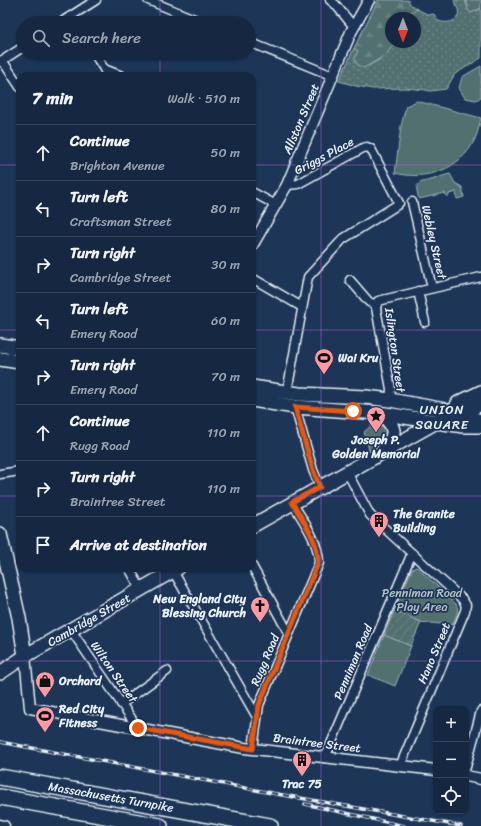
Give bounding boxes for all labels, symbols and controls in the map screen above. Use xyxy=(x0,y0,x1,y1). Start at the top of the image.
north arrow xyxy=(385,12,421,48)
search box xyxy=(16,16,256,60)
text: Search here xyxy=(62,25,141,51)
icon: search xyxy=(30,27,52,49)
street label: Allston Street xyxy=(276,80,326,159)
text: 7 min xyxy=(32,83,73,113)
text: Walk · 510 m xyxy=(167,87,240,110)
text: Continue xyxy=(70,128,130,154)
street label: Griggs Place xyxy=(290,131,358,181)
text: 50 m xyxy=(210,141,240,164)
icon: ahead xyxy=(32,142,54,164)
text: Brighton Avenue xyxy=(70,154,165,177)
text: Turn left xyxy=(70,184,128,210)
text: 80 m xyxy=(211,197,240,220)
icon: left xyxy=(32,198,54,220)
street label: Webley Street xyxy=(415,203,453,282)
text: Craftsman Street xyxy=(70,210,172,233)
text: Turn right xyxy=(70,240,135,266)
text: 30 m xyxy=(211,253,240,276)
icon: right xyxy=(32,254,54,276)
text: Cambridge Street xyxy=(70,266,171,289)
text: Turn left xyxy=(70,296,128,322)
street label: Islington Street xyxy=(378,305,412,395)
text: 60 m xyxy=(211,309,240,332)
icon: left xyxy=(32,310,54,332)
text: Emery Road xyxy=(70,322,137,345)
sports icon: Wai Kru xyxy=(313,347,335,375)
place label: Wai Kru xyxy=(338,347,379,369)
text: Turn right xyxy=(70,352,135,378)
text: 70 m xyxy=(211,365,240,388)
icon: right xyxy=(32,366,54,388)
text: Emery Road xyxy=(70,378,137,401)
district label: UNION SQUARE xyxy=(415,398,469,436)
route start xyxy=(344,402,362,420)
place icon: Joseph P. Golden Memorial xyxy=(365,405,387,433)
text: Continue xyxy=(70,408,130,434)
text: 110 m xyxy=(207,421,240,444)
icon: ahead xyxy=(32,422,54,444)
place label: Joseph P. Golden Memorial xyxy=(331,429,420,465)
text: Rugg Road xyxy=(70,434,129,457)
text: Turn right xyxy=(70,464,135,490)
text: 110 m xyxy=(207,477,240,500)
icon: right xyxy=(32,478,54,500)
text: Braintree Street xyxy=(70,490,165,513)
place label: The Granite Building xyxy=(393,503,456,539)
building icon: The Granite Building xyxy=(368,510,390,538)
text: Arrive at destination xyxy=(70,532,207,558)
icon: arrive xyxy=(32,534,54,556)
park label: Penniman Road Play Area xyxy=(382,582,463,618)
street label: Cambridge Street xyxy=(43,587,135,653)
place label: New England City Blessing Church xyxy=(152,588,247,624)
church icon: New England City Blessing Church xyxy=(249,595,271,623)
street label: Hano Street xyxy=(411,619,457,687)
street label: Penniman Road xyxy=(327,620,379,703)
street label: Rugg Road xyxy=(244,630,286,689)
street label: Wilton Street xyxy=(84,636,144,709)
shop icon: Orchard xyxy=(34,670,56,698)
place label: Orchard xyxy=(58,670,103,692)
place label: Red City Fitness xyxy=(58,698,105,734)
sports icon: Red City Fitness xyxy=(34,705,56,733)
map controls xyxy=(433,706,469,814)
button: + xyxy=(433,706,469,742)
route end xyxy=(129,719,147,737)
street label: Braintree Street xyxy=(272,727,362,759)
button: − xyxy=(433,742,469,778)
building icon: Trac 75 xyxy=(291,749,313,777)
place label: Trac 75 xyxy=(282,773,323,795)
street label: Massachusetts Turnpike xyxy=(47,775,175,819)
button: locate xyxy=(433,778,469,814)

